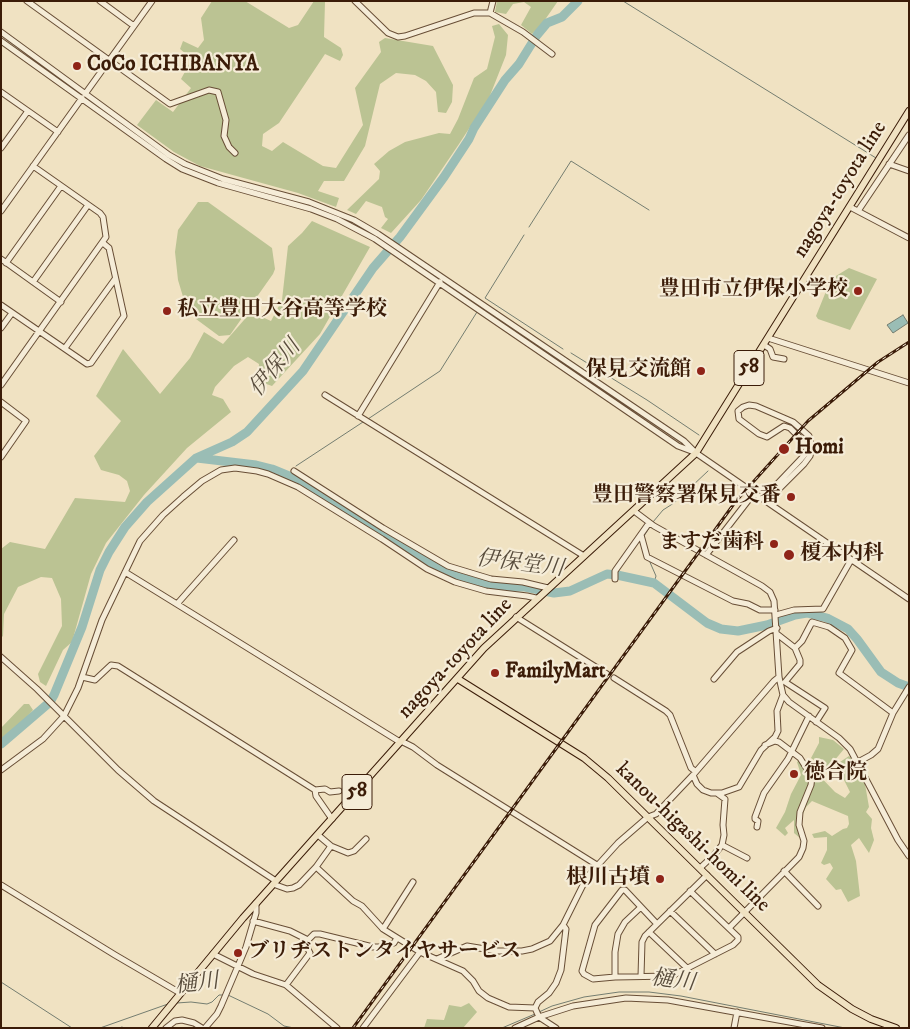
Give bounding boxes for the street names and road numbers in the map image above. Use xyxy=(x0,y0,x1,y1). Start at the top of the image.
street label: nagoya-toyota line xyxy=(789,117,893,263)
road number: 58 xyxy=(734,350,764,386)
street label: nagoya-toyota line xyxy=(394,593,518,725)
street label: kanou-higashi-homi line xyxy=(610,758,774,918)
road number: 58 xyxy=(342,774,372,810)

